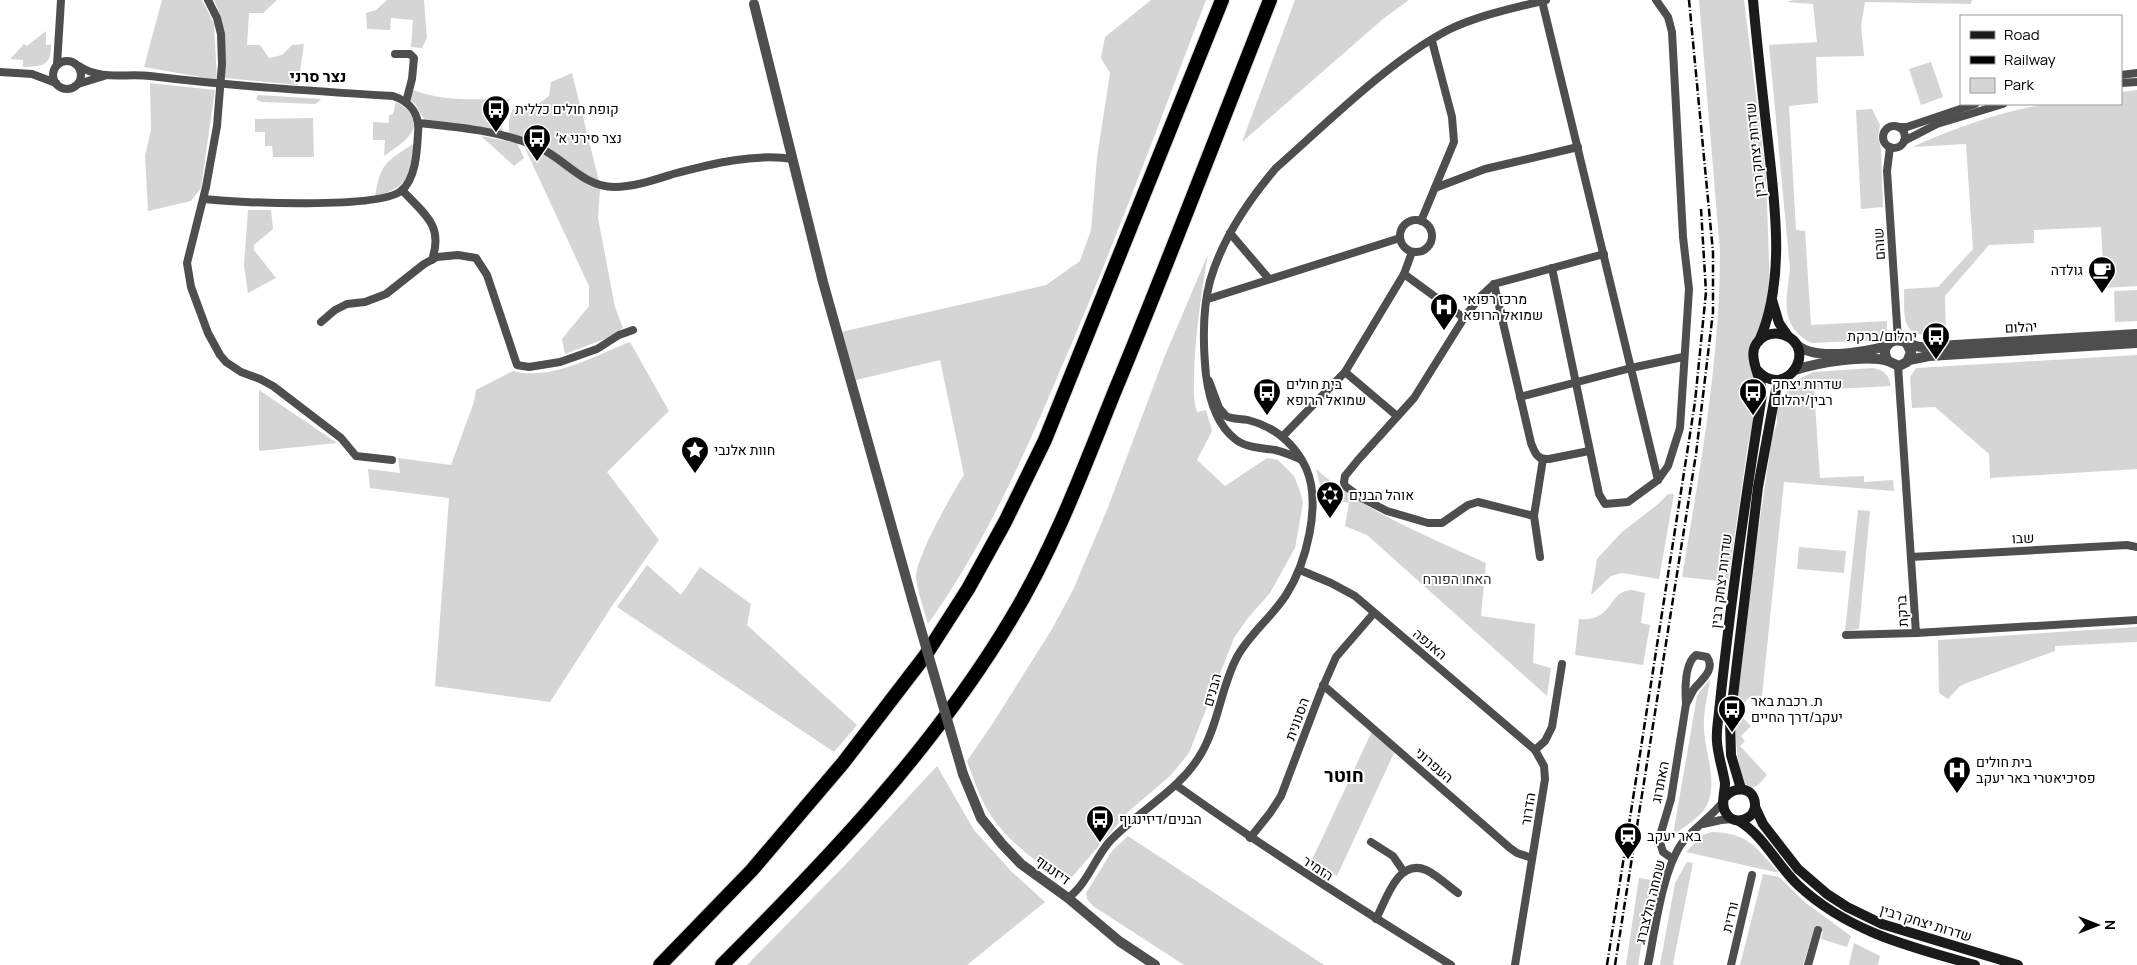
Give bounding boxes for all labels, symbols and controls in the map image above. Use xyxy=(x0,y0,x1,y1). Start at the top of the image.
legend xyxy=(1960,15,2122,105)
text: Road xyxy=(2004,24,2040,45)
text: Railway xyxy=(2004,49,2056,70)
district label: נצר סרני xyxy=(290,65,346,87)
text: Park xyxy=(2004,74,2034,95)
bus stop icon: קופת חולים כללית xyxy=(481,94,511,133)
place label: קופת חולים כללית xyxy=(515,99,619,118)
street label: שדרות יצחק רבין xyxy=(1740,102,1769,198)
bus stop icon: נצר סירני א׳ xyxy=(522,123,552,162)
place label: נצר סירני א׳ xyxy=(556,128,622,147)
street label: שוהם xyxy=(1868,227,1889,261)
cafe icon: גולדה xyxy=(2087,255,2117,294)
place label: גולדה xyxy=(2051,260,2083,279)
place label: מרכז רפואי שמואל הרופא xyxy=(1463,289,1543,324)
hospital icon: מרכז רפואי שמואל הרופא xyxy=(1429,292,1459,331)
street label: יהלום xyxy=(2004,316,2038,337)
bus stop icon: יהלום/ברקת xyxy=(1921,321,1951,360)
place label: יהלום/ברקת xyxy=(1847,326,1917,345)
place label: בית חולים שמואל הרופא xyxy=(1286,374,1366,409)
place label: שדרות יצחק רבין/יהלום xyxy=(1772,374,1842,409)
bus stop icon: בית חולים שמואל הרופא xyxy=(1252,377,1282,416)
bus stop icon: שדרות יצחק רבין/יהלום xyxy=(1738,377,1768,416)
place icon: חוות אלנבי xyxy=(680,435,710,474)
place label: חוות אלנבי xyxy=(714,440,775,459)
synagogue icon: אוהל הבנים xyxy=(1315,480,1345,519)
place label: אוהל הבנים xyxy=(1349,485,1414,504)
street label: שבו xyxy=(2011,527,2035,548)
street label: שדרות יצחק רבין xyxy=(1705,532,1736,629)
park label: האחו הפורח xyxy=(1422,569,1492,588)
street label: ברקת xyxy=(1891,594,1912,628)
street label: האנפה xyxy=(1409,624,1451,664)
street label: הבנים xyxy=(1198,671,1225,709)
place label: ת. רכבת באר יעקב/דרך החיים xyxy=(1751,691,1843,726)
bus stop icon: ת. רכבת באר יעקב/דרך החיים xyxy=(1717,694,1747,733)
street label: הסנונית xyxy=(1280,695,1313,743)
street label: העפרוני xyxy=(1411,743,1458,787)
place label: בית חולים פסיכיאטרי באר יעקב xyxy=(1976,752,2096,787)
hospital icon: בית חולים פסיכיאטרי באר יעקב xyxy=(1942,755,1972,794)
street label: האתרוג xyxy=(1646,759,1673,805)
district label: חוטר xyxy=(1324,762,1364,788)
street label: הדרור xyxy=(1516,791,1540,827)
bus stop icon: הבנים/דיזינגוף xyxy=(1085,804,1115,843)
place label: הבנים/דיזינגוף xyxy=(1119,809,1202,828)
station icon: באר יעקב xyxy=(1613,821,1643,860)
place label: באר יעקב xyxy=(1647,826,1702,845)
street label: דיזנגוף xyxy=(1032,850,1075,889)
street label: הזמיר xyxy=(1299,851,1337,885)
street label: שמחה הולצברג xyxy=(1630,858,1669,946)
street label: ורדית xyxy=(1717,900,1742,934)
street label: שדרות יצחק רבין xyxy=(1878,900,1975,946)
north arrow xyxy=(2072,900,2122,950)
text: N xyxy=(2101,920,2120,930)

